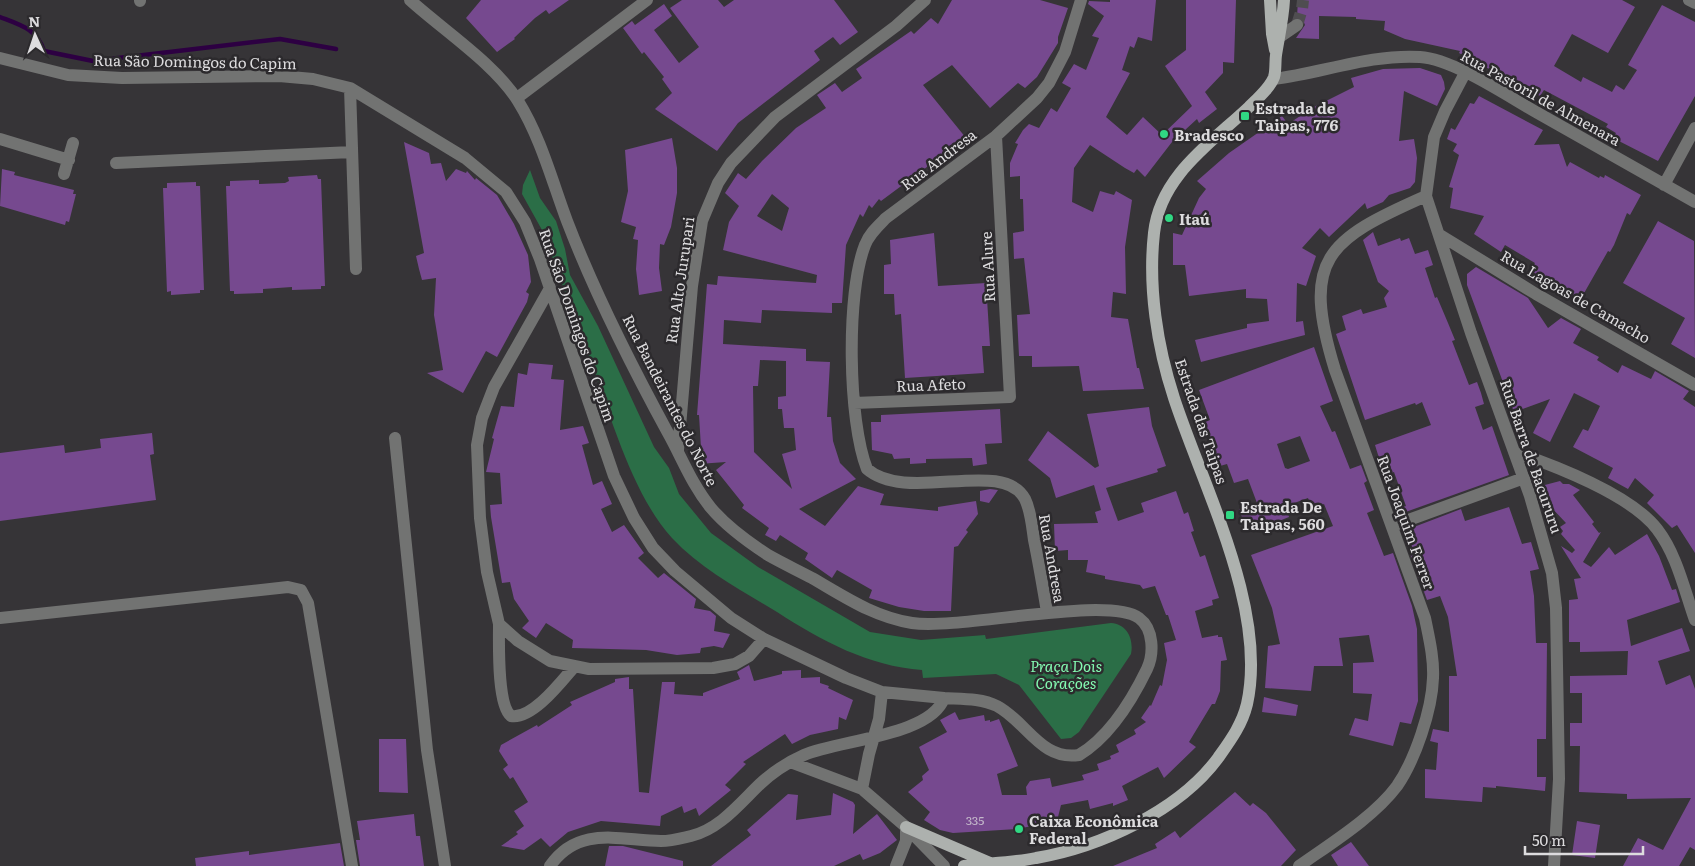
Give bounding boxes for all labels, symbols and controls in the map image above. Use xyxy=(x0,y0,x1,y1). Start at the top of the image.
north arrow xyxy=(10,10,60,60)
text: N xyxy=(28,11,41,31)
street label: Rua Pastoril de Almenara xyxy=(1457,43,1626,151)
street label: Rua São Domingos do Capim xyxy=(93,48,297,74)
place label: Estrada de Taipas, 776 xyxy=(1255,96,1339,136)
marker: Estrada de Taipas, 776 xyxy=(1239,110,1251,122)
street label: Rua Andresa xyxy=(895,122,982,195)
place label: Bradesco xyxy=(1174,123,1244,146)
marker: Bradesco xyxy=(1158,128,1170,140)
place label: Itaú xyxy=(1179,207,1210,230)
marker: Itaú xyxy=(1163,212,1175,224)
street label: Rua Alto Jurupari xyxy=(659,215,699,345)
street label: Rua São Domingos do Capim xyxy=(534,225,622,425)
street label: Rua Alure xyxy=(974,231,1000,303)
street label: Rua Lagoas de Camacho xyxy=(1497,244,1655,348)
street label: Rua Bandeirantes do Norte xyxy=(618,310,725,490)
street label: Estrada das Taipas xyxy=(1170,355,1234,487)
street label: Rua Afeto xyxy=(896,371,966,397)
street label: Rua Barra de Bacururu xyxy=(1495,376,1569,537)
street label: Rua Joaquim Ferrer xyxy=(1372,452,1442,592)
place label: Estrada De Taipas, 560 xyxy=(1240,495,1325,535)
marker: Estrada De Taipas, 560 xyxy=(1224,509,1236,521)
street label: Rua Andresa xyxy=(1034,512,1072,605)
park label: Praça Dois Corações xyxy=(1030,654,1102,694)
place label: Caixa Econômica Federal xyxy=(1029,809,1159,849)
house number: 335 xyxy=(966,811,984,829)
marker: Caixa Econômica Federal xyxy=(1013,823,1025,835)
scale bar xyxy=(1525,824,1642,856)
text: 50 m xyxy=(1532,828,1566,851)

